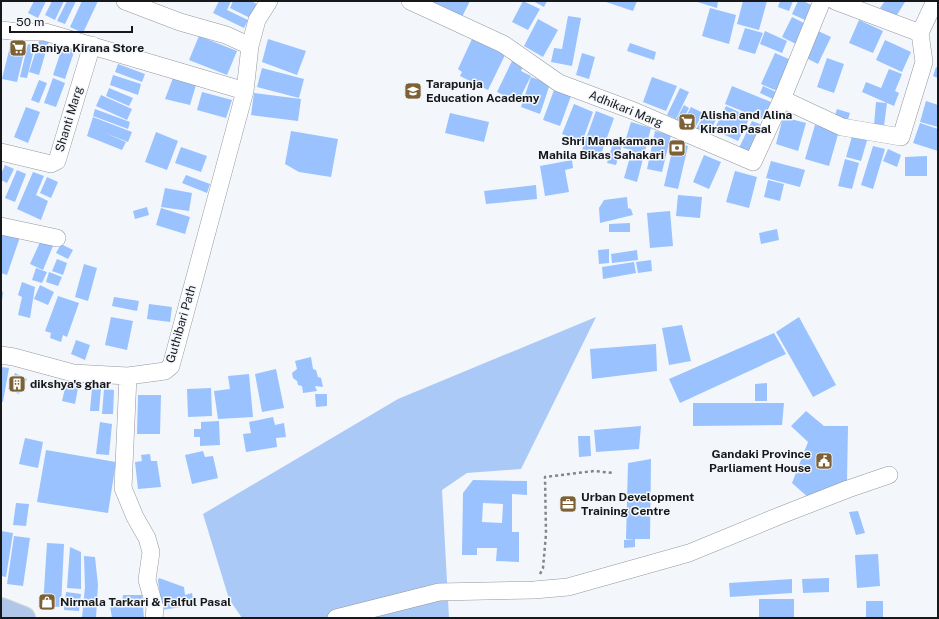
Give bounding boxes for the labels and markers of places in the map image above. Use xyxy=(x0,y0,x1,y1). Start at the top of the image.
supermarket icon: Baniya Kirana Store xyxy=(8,38,28,58)
place label: Baniya Kirana Store xyxy=(31,41,144,55)
place label: Tarapunja Education Academy xyxy=(426,77,540,105)
school or university icon: Tarapunja Education Academy xyxy=(403,81,423,101)
place label: Alisha and Alina Kirana Pasal xyxy=(700,108,793,136)
supermarket icon: Alisha and Alina Kirana Pasal xyxy=(677,112,697,132)
place label: Shri Manakamana Mahila Bikas Sahakari xyxy=(538,134,664,162)
bank icon: Shri Manakamana Mahila Bikas Sahakari xyxy=(667,138,687,158)
building icon: dikshya's ghar xyxy=(7,374,27,394)
place label: dikshya's ghar xyxy=(30,377,111,391)
place label: Gandaki Province Parliament House xyxy=(709,447,811,475)
public building icon: Gandaki Province Parliament House xyxy=(814,451,834,471)
place label: Urban Development Training Centre xyxy=(581,490,694,518)
office icon: Urban Development Training Centre xyxy=(558,494,578,514)
shop icon: Nirmala Tarkari & Falful Pasal xyxy=(37,592,57,612)
place label: Nirmala Tarkari & Falful Pasal xyxy=(60,595,231,609)

